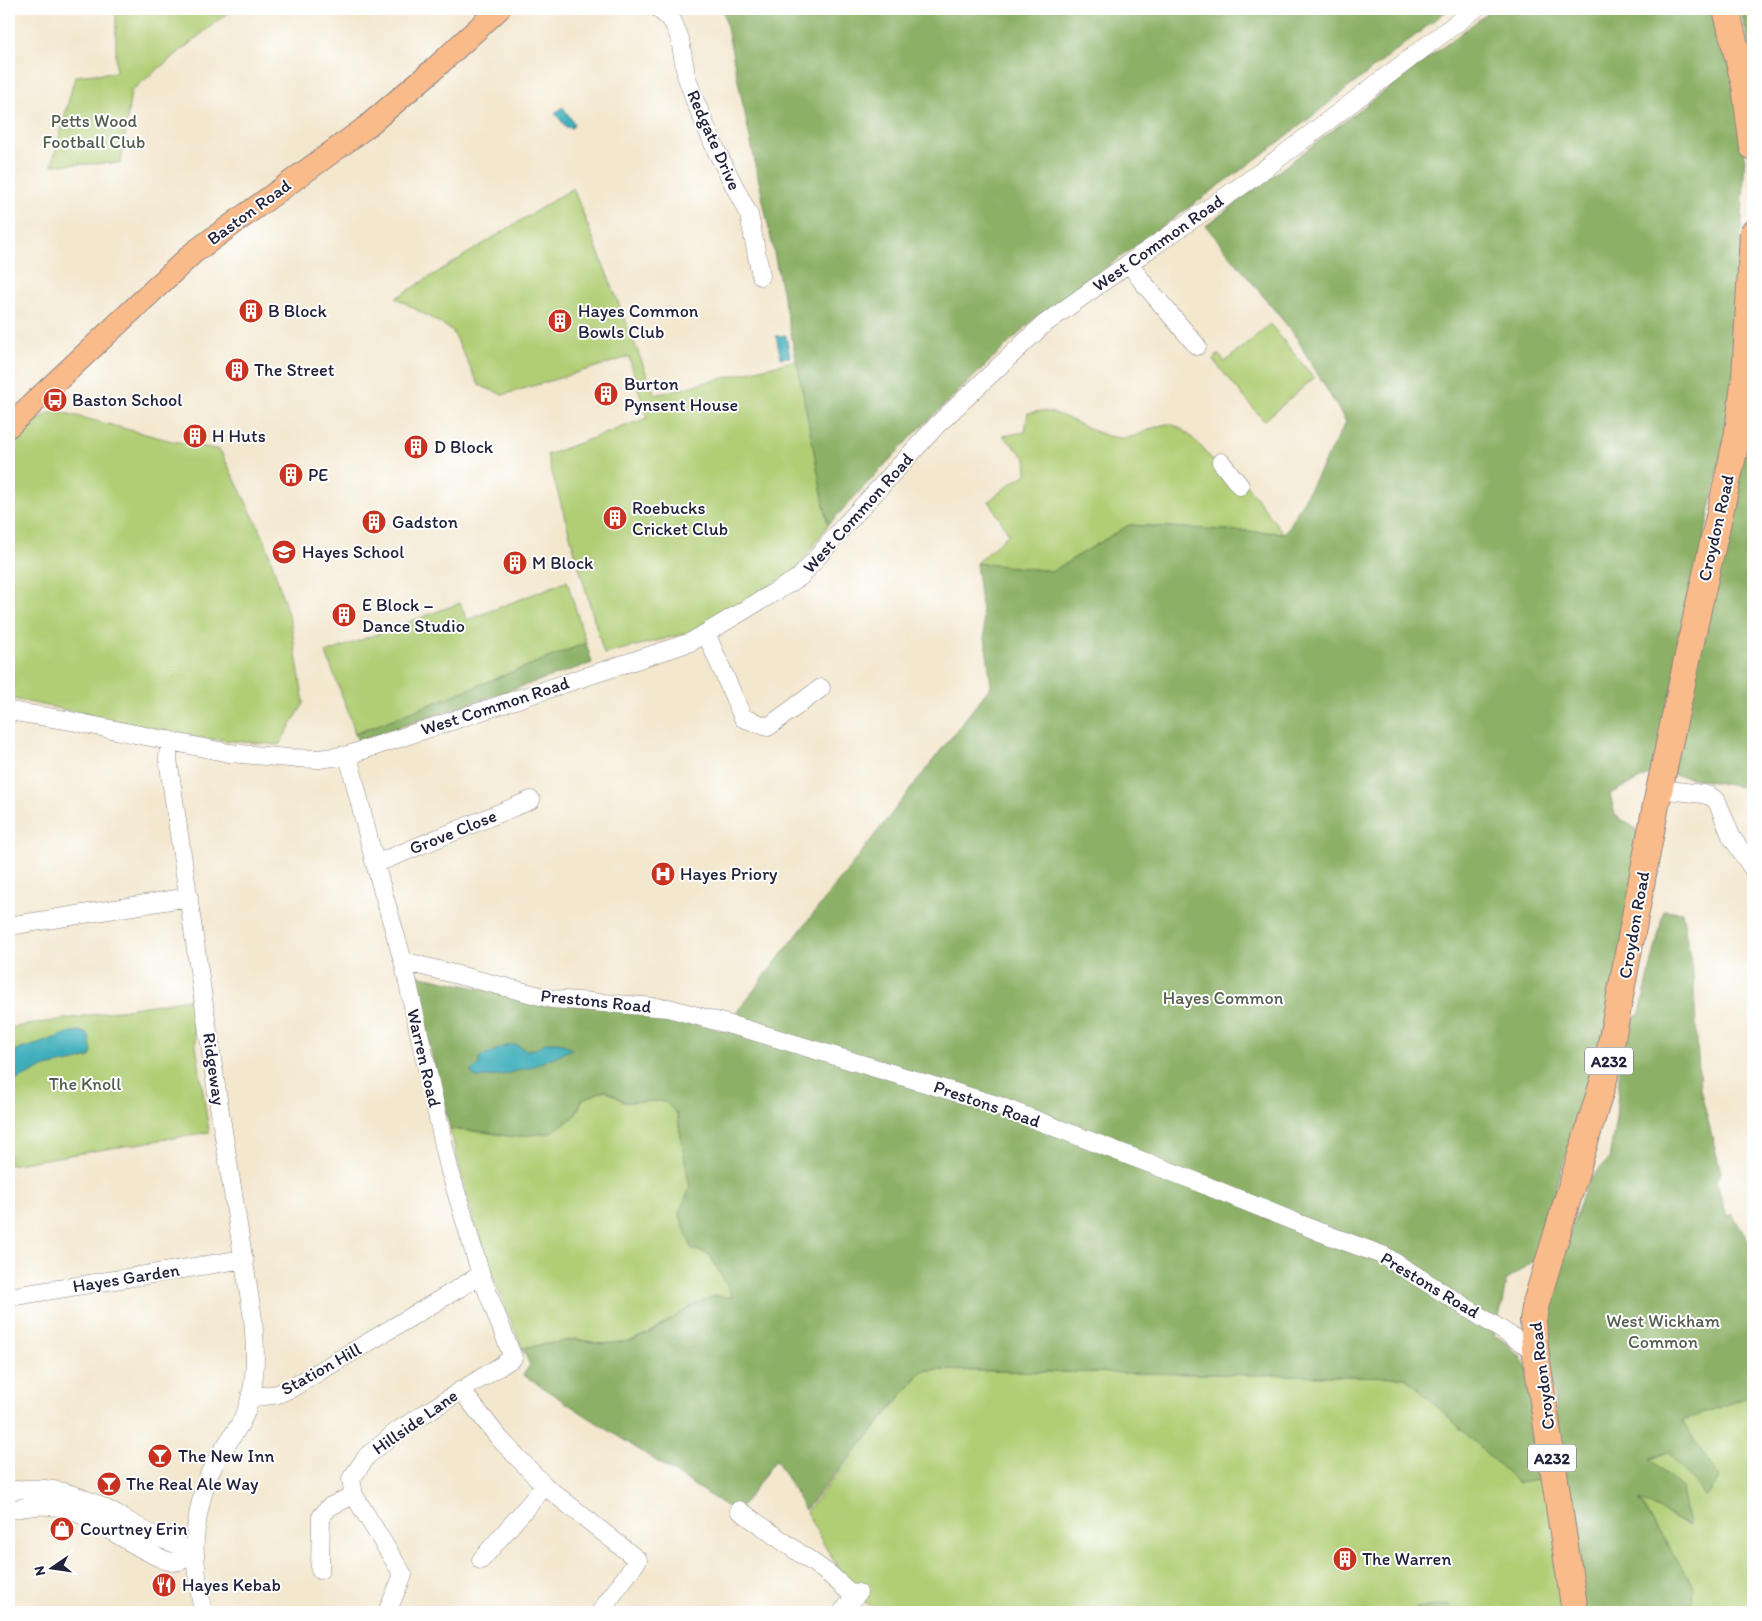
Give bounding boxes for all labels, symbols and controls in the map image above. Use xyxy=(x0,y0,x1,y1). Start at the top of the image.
street label: Redgate Drive xyxy=(682,86,746,194)
park label: Petts Wood Football Club xyxy=(43,110,145,153)
street label: Baston Road xyxy=(203,174,295,250)
street label: West Common Road xyxy=(1088,190,1228,296)
building icon: B Block xyxy=(238,298,264,324)
place label: B Block xyxy=(268,300,328,322)
place label: Hayes Common Bowls Club xyxy=(578,300,699,343)
building icon: Hayes Common Bowls Club xyxy=(547,308,573,334)
building icon: The Street xyxy=(224,357,250,383)
place label: The Street xyxy=(254,359,335,381)
place label: Burton Pynsent House xyxy=(624,373,738,416)
building icon: Burton Pynsent House xyxy=(593,381,619,407)
bus stop icon: Baston School xyxy=(42,387,68,413)
place label: Baston School xyxy=(72,389,182,411)
building icon: H Huts xyxy=(182,423,208,449)
place label: H Huts xyxy=(212,425,266,447)
building icon: D Block xyxy=(403,434,429,460)
place label: D Block xyxy=(434,436,494,458)
street label: West Common Road xyxy=(798,448,918,578)
building icon: PE xyxy=(278,462,304,488)
place label: PE xyxy=(308,464,328,486)
street label: Croydon Road xyxy=(1693,472,1739,583)
place label: Roebucks Cricket Club xyxy=(632,497,728,540)
building icon: Roebucks Cricket Club xyxy=(602,505,628,531)
building icon: Gadston xyxy=(361,509,387,535)
place label: Gadston xyxy=(392,511,458,533)
school or university icon: Hayes School xyxy=(271,539,297,565)
place label: Hayes School xyxy=(302,541,404,563)
building icon: M Block xyxy=(502,550,528,576)
place label: M Block xyxy=(532,552,594,574)
place label: E Block – Dance Studio xyxy=(362,594,465,637)
building icon: E Block – Dance Studio xyxy=(331,602,357,628)
street label: West Common Road xyxy=(418,672,572,740)
street label: Grove Close xyxy=(406,805,500,859)
hospital icon: Hayes Priory xyxy=(650,861,676,887)
place label: Hayes Priory xyxy=(680,863,778,885)
street label: Croydon Road xyxy=(1614,869,1654,980)
street label: Prestons Road xyxy=(539,984,653,1018)
park label: Hayes Common xyxy=(1163,987,1284,1009)
street label: Warren Road xyxy=(402,1007,446,1109)
street label: Ridgeway xyxy=(198,1031,230,1107)
road number: A232 xyxy=(1585,1048,1633,1074)
park label: The Knoll xyxy=(49,1073,121,1095)
street label: Prestons Road xyxy=(931,1075,1043,1133)
street label: Prestons Road xyxy=(1377,1247,1484,1323)
street label: Hayes Garden xyxy=(71,1259,181,1297)
park label: West Wickham Common xyxy=(1606,1310,1720,1353)
street label: Croydon Road xyxy=(1524,1321,1560,1431)
street label: Station Hill xyxy=(277,1338,365,1400)
street label: Hillside Lane xyxy=(368,1385,462,1459)
bar icon: The New Inn xyxy=(147,1443,173,1469)
place label: The New Inn xyxy=(178,1445,275,1467)
road number: A232 xyxy=(1528,1445,1576,1472)
bar icon: The Real Ale Way xyxy=(96,1471,122,1497)
place label: The Real Ale Way xyxy=(126,1473,259,1495)
shop icon: Courtney Erin xyxy=(49,1516,75,1542)
place label: Courtney Erin xyxy=(80,1518,187,1540)
north arrow xyxy=(28,1544,78,1594)
building icon: The Warren xyxy=(1332,1546,1358,1572)
place label: The Warren xyxy=(1362,1548,1451,1570)
text: N xyxy=(30,1564,49,1577)
restaurant icon: Hayes Kebab xyxy=(151,1572,177,1598)
place label: Hayes Kebab xyxy=(182,1574,281,1596)

